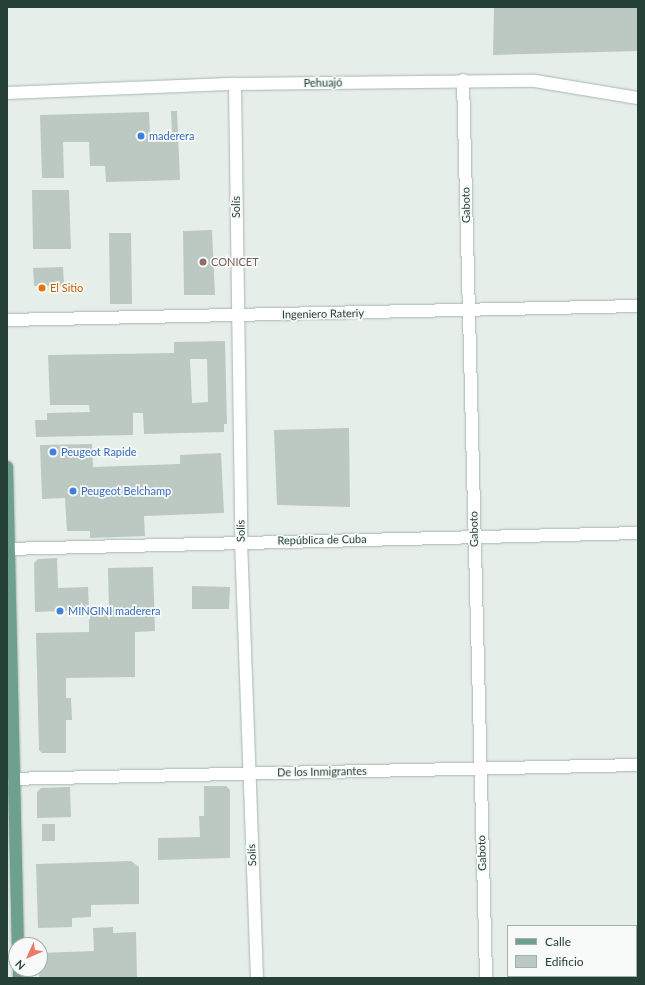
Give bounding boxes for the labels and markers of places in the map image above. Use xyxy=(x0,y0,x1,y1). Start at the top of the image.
place label: maderera xyxy=(149,129,194,143)
marker: maderera xyxy=(136,131,146,141)
place label: CONICET xyxy=(211,255,259,269)
marker: CONICET xyxy=(198,257,208,267)
place label: El Sitio xyxy=(50,281,83,295)
marker: El Sitio xyxy=(37,283,47,293)
place label: Peugeot Rapide xyxy=(61,445,137,459)
marker: Peugeot Rapide xyxy=(48,447,58,457)
place label: Peugeot Belchamp xyxy=(81,484,171,498)
marker: Peugeot Belchamp xyxy=(68,486,78,496)
place label: MINGINI maderera xyxy=(68,604,161,618)
marker: MINGINI maderera xyxy=(55,606,65,616)

